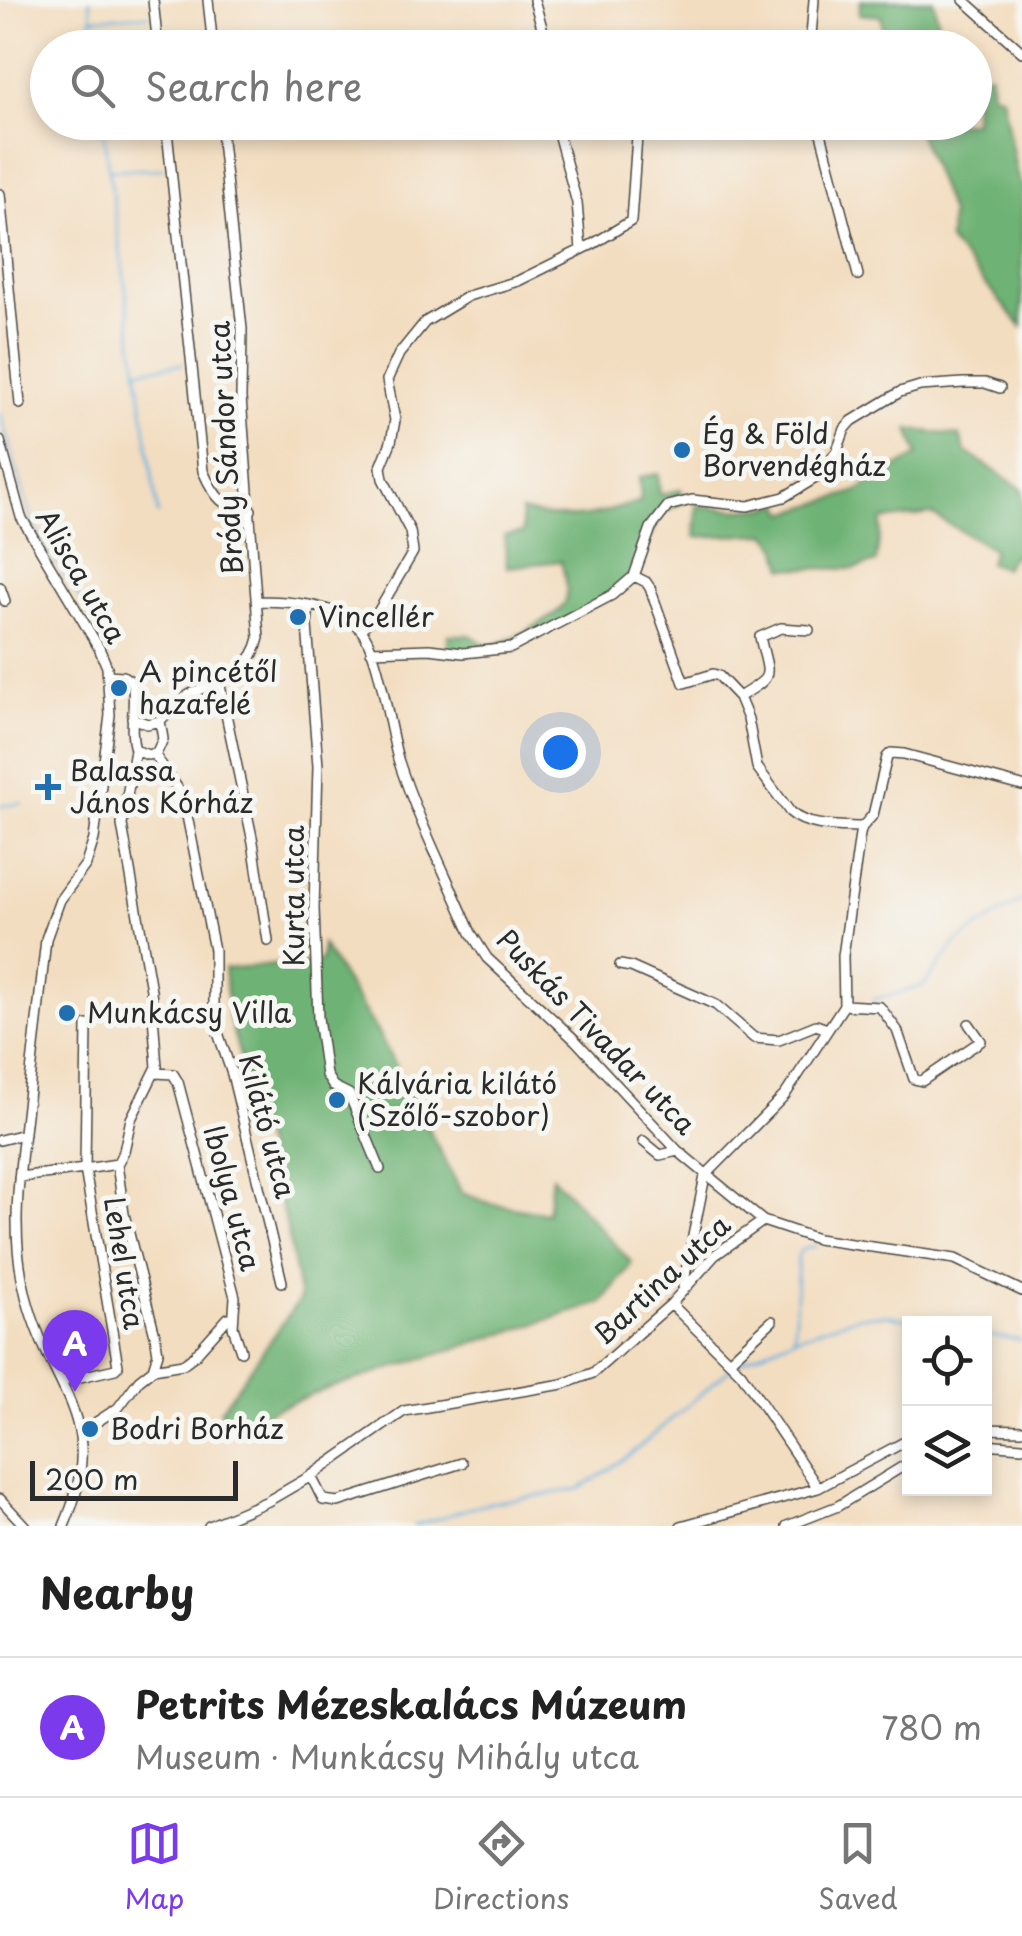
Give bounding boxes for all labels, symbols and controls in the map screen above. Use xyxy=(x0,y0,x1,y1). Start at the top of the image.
search box xyxy=(30,30,992,140)
text: Search here xyxy=(145,57,362,114)
icon: search xyxy=(65,58,120,113)
street label: Bródy Sándor utca xyxy=(196,320,253,576)
place label: Ég & Föld Borvendégház xyxy=(702,411,886,486)
marker: Ég & Föld Borvendégház xyxy=(671,439,693,461)
street label: Alisca utca xyxy=(26,500,139,651)
place label: Vincellér xyxy=(318,594,434,637)
marker: Vincellér xyxy=(287,606,309,628)
place label: A pincétől hazafelé xyxy=(139,649,278,724)
marker: A pincétől hazafelé xyxy=(108,677,130,699)
your location xyxy=(535,727,586,778)
place label: Balassa János Kórház xyxy=(70,748,253,823)
marker: Balassa János Kórház xyxy=(35,774,61,800)
street label: Kurta utca xyxy=(271,825,314,967)
street label: Puskás Tivadar utca xyxy=(487,918,707,1144)
place label: Munkácsy Villa xyxy=(87,990,292,1033)
marker: Munkácsy Villa xyxy=(56,1002,78,1024)
street label: Kilátó utca xyxy=(229,1049,308,1203)
place label: Kálvária kilátó (Szőlő-szobor) xyxy=(357,1061,557,1136)
marker: Kálvária kilátó (Szőlő-szobor) xyxy=(326,1089,348,1111)
street label: Ibolya utca xyxy=(193,1120,274,1276)
street label: Lehel utca xyxy=(94,1193,157,1333)
street label: Bartina utca xyxy=(583,1203,740,1354)
pin: A xyxy=(42,1310,108,1392)
map controls xyxy=(902,1316,992,1496)
button: locate xyxy=(902,1316,992,1406)
place label: Bodri Borház xyxy=(110,1406,284,1449)
button: layers xyxy=(902,1406,992,1496)
marker: Bodri Borház xyxy=(79,1418,101,1440)
scale bar xyxy=(30,1456,238,1500)
text: 200 m xyxy=(45,1457,138,1500)
text: Nearby xyxy=(40,1560,194,1623)
text: Petrits Mézeskalács Múzeum xyxy=(135,1675,687,1732)
text: A xyxy=(60,1703,85,1751)
text: 780 m xyxy=(881,1703,982,1751)
text: Museum · Munkácsy Mihály utca xyxy=(135,1732,639,1780)
tab: Map xyxy=(124,1816,184,1919)
tab: Directions xyxy=(433,1816,569,1919)
tab: Saved xyxy=(818,1816,898,1919)

